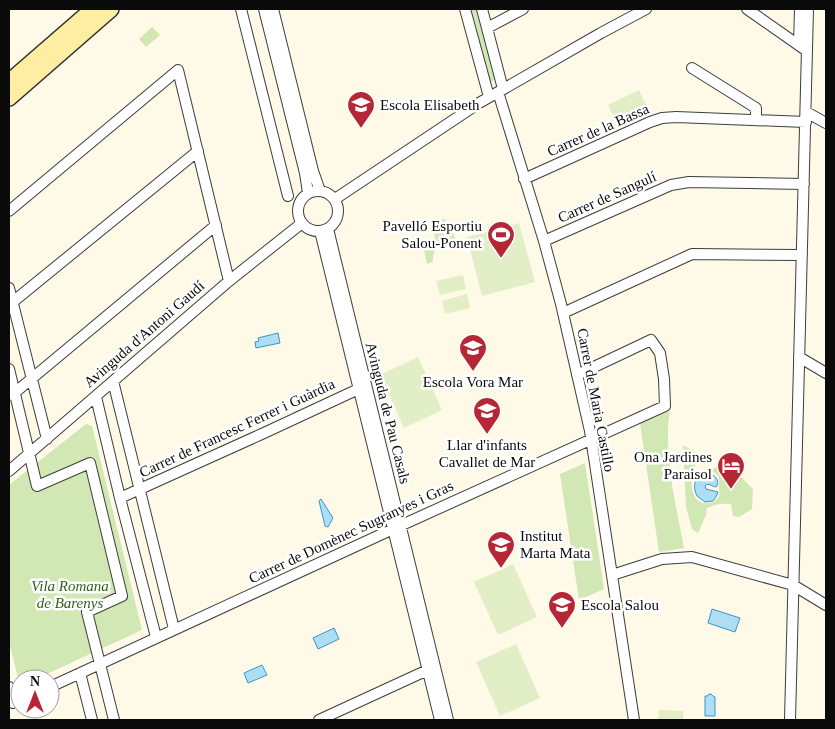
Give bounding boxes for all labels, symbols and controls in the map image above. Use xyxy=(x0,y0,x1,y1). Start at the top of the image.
school or university icon: Escola Elisabeth xyxy=(346,90,376,129)
place label: Escola Elisabeth xyxy=(380,97,480,113)
street label: Carrer de la Bassa xyxy=(545,100,652,160)
street label: Carrer de Sangulí xyxy=(555,168,659,226)
place label: Pavelló Esportiu Salou-Ponent xyxy=(382,218,483,251)
sports icon: Pavelló Esportiu Salou-Ponent xyxy=(486,220,516,259)
street label: Avinguda d'Antoni Gaudí xyxy=(81,277,207,391)
street label: Carrer de Maria Castillo xyxy=(574,327,618,473)
school or university icon: Escola Vora Mar xyxy=(458,333,488,372)
street label: Avinguda de Pau Casals xyxy=(363,341,413,485)
place label: Escola Vora Mar xyxy=(423,374,523,390)
street label: Carrer de Francesc Ferrer i Guàrdia xyxy=(137,375,338,480)
school or university icon: Llar d'infants Cavallet de Mar xyxy=(472,396,502,435)
place label: Llar d'infants Cavallet de Mar xyxy=(439,437,535,470)
place label: Ona Jardines Paraisol xyxy=(634,449,712,482)
hotel icon: Ona Jardines Paraisol xyxy=(716,451,746,490)
street label: Carrer de Domènec Sugranyes i Gras xyxy=(246,477,456,587)
place label: Institut Marta Mata xyxy=(520,528,591,561)
school or university icon: Institut Marta Mata xyxy=(486,530,516,569)
park label: Vila Romana de Barenys xyxy=(31,578,109,611)
school or university icon: Escola Salou xyxy=(547,590,577,629)
place label: Escola Salou xyxy=(581,597,659,613)
north arrow xyxy=(10,669,60,719)
text: N xyxy=(30,674,40,689)

